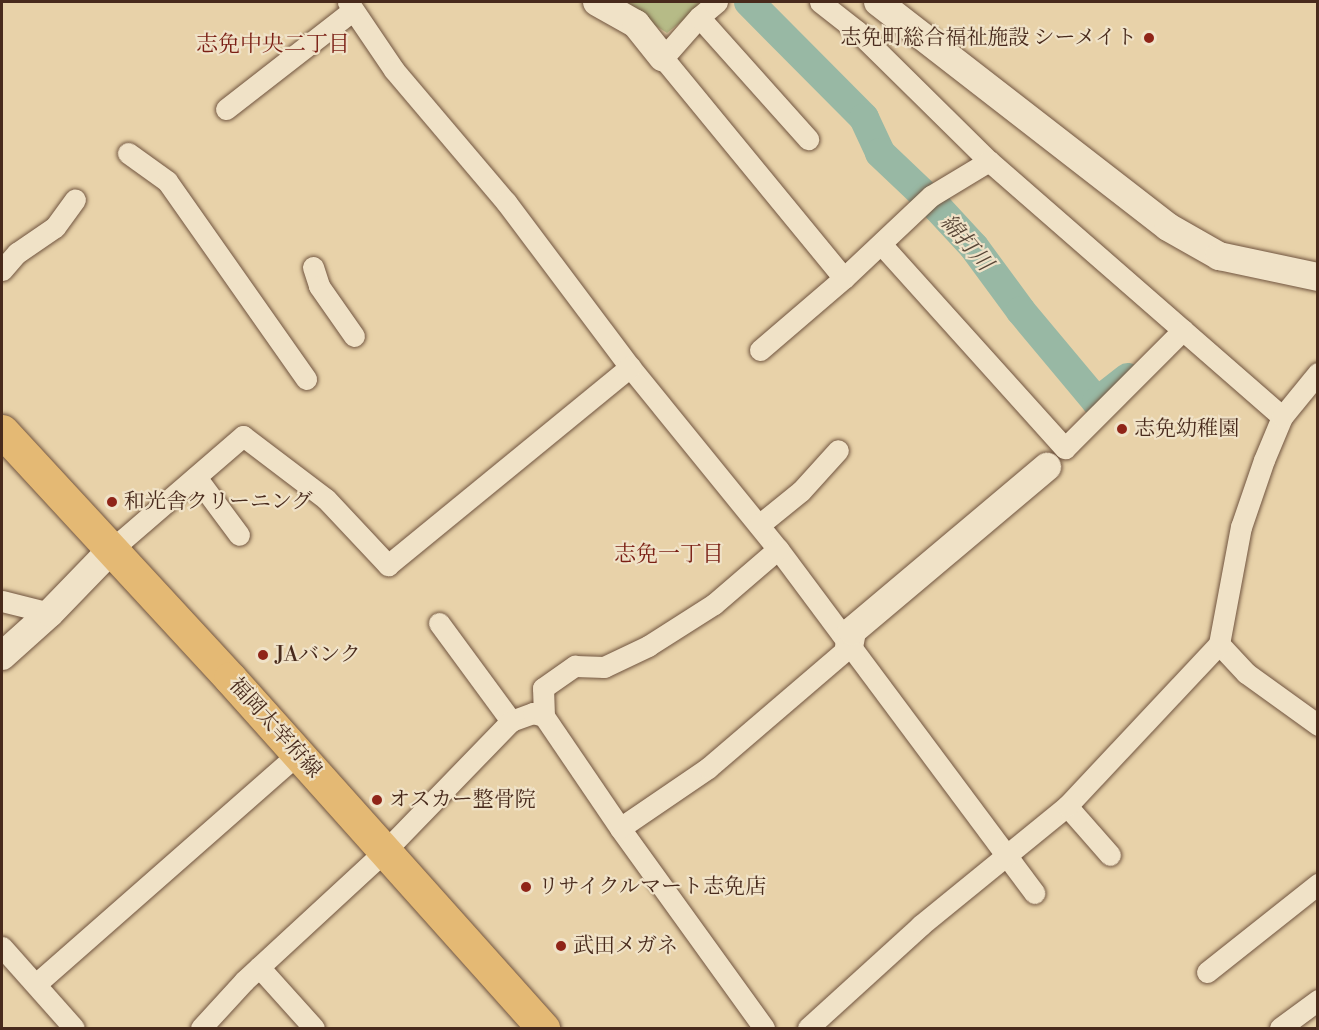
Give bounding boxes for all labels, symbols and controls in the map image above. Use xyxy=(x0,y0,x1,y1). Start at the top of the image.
place label: 志免町総合福祉施設 シーメイト xyxy=(839,25,1137,51)
marker: 志免町総合福祉施設 シーメイト xyxy=(1142,31,1156,45)
district label: 志免中央二丁目 xyxy=(196,32,350,58)
water label: 綿打川 xyxy=(934,209,998,277)
place label: 志免幼稚園 xyxy=(1134,416,1239,442)
marker: 志免幼稚園 xyxy=(1115,422,1129,436)
place label: 和光舎クリーニング xyxy=(124,489,313,515)
marker: 和光舎クリーニング xyxy=(105,495,119,509)
district label: 志免一丁目 xyxy=(614,542,724,568)
place label: JAバンク xyxy=(275,642,361,668)
marker: JAバンク xyxy=(256,648,270,662)
street label: 福岡太宰府線 xyxy=(223,673,327,783)
place label: オスカー整骨院 xyxy=(389,787,536,813)
marker: オスカー整骨院 xyxy=(370,793,384,807)
place label: リサイクルマート志免店 xyxy=(538,874,769,900)
marker: リサイクルマート志免店 xyxy=(519,880,533,894)
place label: 武田メガネ xyxy=(573,933,678,959)
marker: 武田メガネ xyxy=(554,939,568,953)

